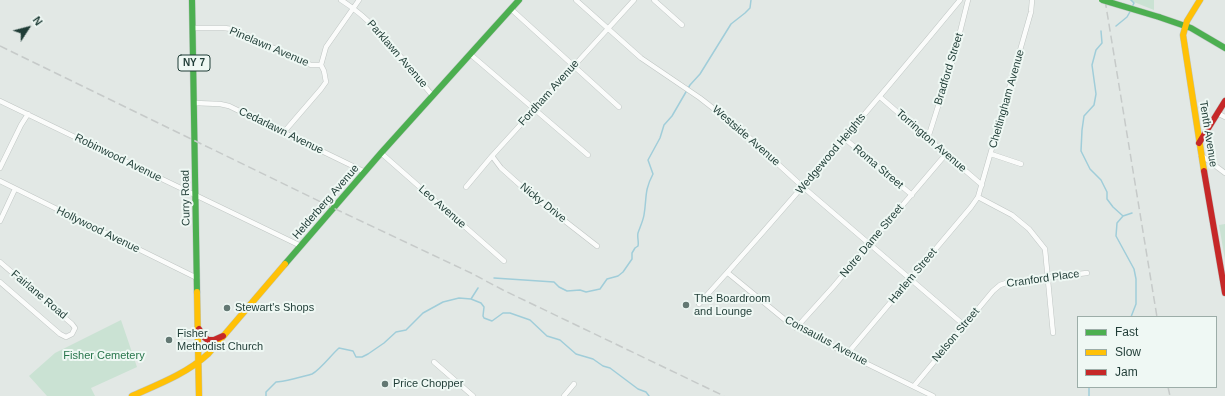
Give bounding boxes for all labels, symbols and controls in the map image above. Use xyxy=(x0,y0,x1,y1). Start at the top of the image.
north arrow xyxy=(8,8,48,48)
text: N xyxy=(31,14,45,28)
street label: Parklawn Avenue xyxy=(364,17,430,91)
street label: Pinelawn Avenue xyxy=(227,24,311,70)
street label: Bradford Street xyxy=(932,31,966,107)
street label: Cheltingham Avenue xyxy=(987,48,1027,150)
road number: NY 7 xyxy=(178,55,210,71)
street label: Fordham Avenue xyxy=(516,57,582,129)
street label: Tenth Avenue xyxy=(1196,100,1220,168)
street label: Westside Avenue xyxy=(710,103,782,169)
street label: Cedarlawn Avenue xyxy=(236,105,326,157)
street label: Torrington Avenue xyxy=(893,107,969,175)
street label: Wedgewood Heights xyxy=(793,111,869,197)
street label: Robinwood Avenue xyxy=(72,131,164,185)
street label: Roma Street xyxy=(850,142,906,192)
street label: Helderberg Avenue xyxy=(290,162,362,242)
street label: Curry Road xyxy=(179,170,193,226)
street label: Nicky Drive xyxy=(517,180,569,226)
street label: Leo Avenue xyxy=(416,183,468,231)
street label: Notre Dame Street xyxy=(837,202,907,280)
street label: Hollywood Avenue xyxy=(54,204,142,256)
street label: Harlem Street xyxy=(886,246,940,306)
street label: Cranford Place xyxy=(1006,267,1080,291)
street label: Fairlane Road xyxy=(8,268,70,322)
place label: The Boardroom and Lounge xyxy=(694,292,770,318)
marker: The Boardroom and Lounge xyxy=(681,300,691,310)
place label: Stewart's Shops xyxy=(235,301,314,315)
marker: Stewart's Shops xyxy=(222,303,232,313)
street label: Nelson Street xyxy=(930,305,982,365)
street label: Consaulus Avenue xyxy=(782,314,870,368)
legend xyxy=(1077,316,1217,388)
text: Fast xyxy=(1115,325,1138,339)
place label: Fisher Methodist Church xyxy=(177,327,263,353)
marker: Fisher Methodist Church xyxy=(164,335,174,345)
text: Slow xyxy=(1115,345,1141,359)
park label: Fisher Cemetery xyxy=(63,349,145,363)
text: Jam xyxy=(1115,365,1138,379)
place label: Price Chopper xyxy=(393,377,463,391)
marker: Price Chopper xyxy=(380,379,390,389)

